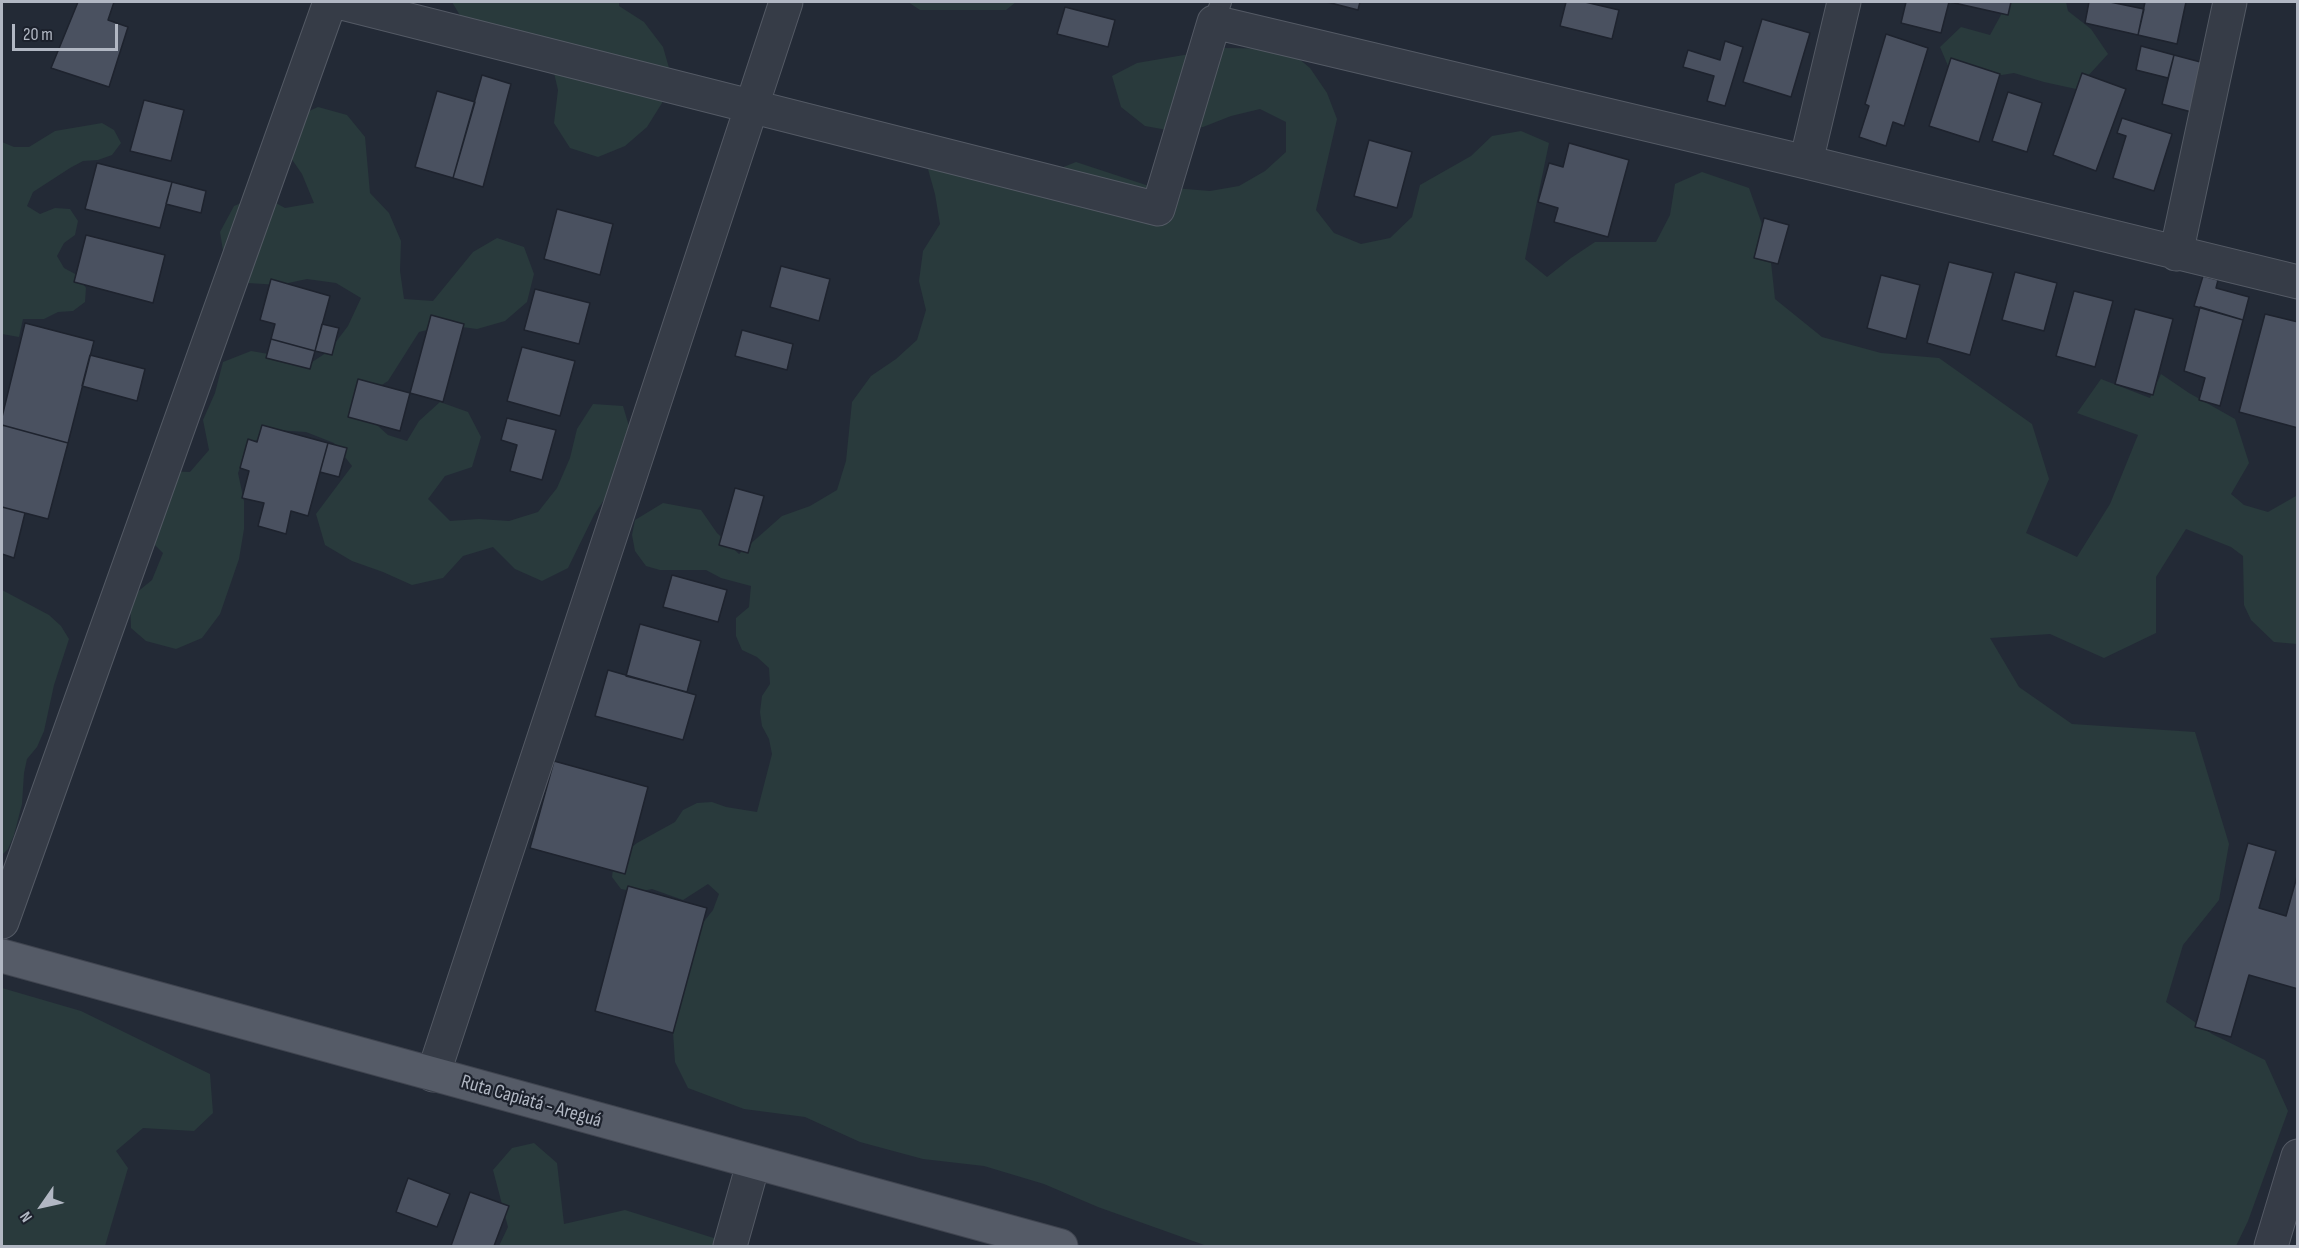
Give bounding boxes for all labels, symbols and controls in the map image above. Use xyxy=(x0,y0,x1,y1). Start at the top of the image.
scale bar xyxy=(15,12,122,50)
text: 20 m xyxy=(23,24,53,45)
street label: Ruta Capiatá - Areguá xyxy=(458,1070,604,1134)
north arrow xyxy=(12,1176,72,1236)
text: N xyxy=(16,1207,37,1225)

